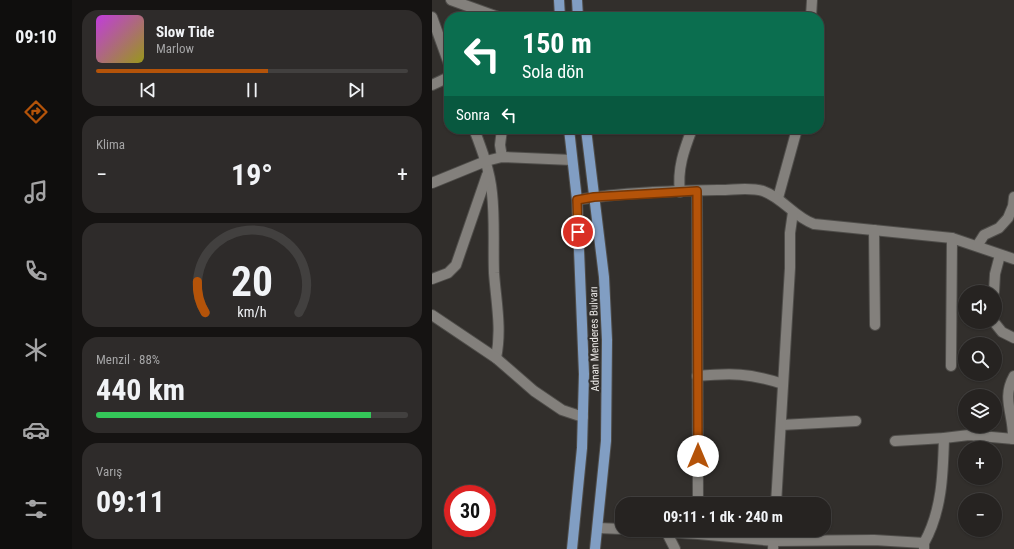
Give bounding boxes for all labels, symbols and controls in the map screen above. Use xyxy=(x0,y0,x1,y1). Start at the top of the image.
text: Slow Tide xyxy=(156,23,214,41)
text: 09:10 xyxy=(15,26,57,47)
text: 150 m xyxy=(522,27,592,60)
icon: left xyxy=(456,28,508,80)
text: Marlow xyxy=(156,41,194,56)
text: Sola dön xyxy=(522,61,584,82)
icon: previous xyxy=(137,79,159,101)
icon: pause xyxy=(241,79,263,101)
icon: next xyxy=(345,79,367,101)
icon: directions xyxy=(22,98,50,126)
icon: left xyxy=(498,104,520,126)
text: Sonra xyxy=(456,106,490,124)
text: Klima xyxy=(96,137,125,152)
text: 19° xyxy=(231,157,273,192)
text: − xyxy=(96,162,107,187)
text: + xyxy=(397,162,408,187)
icon: music xyxy=(22,178,50,206)
pin xyxy=(561,215,595,249)
icon: arrive xyxy=(567,221,589,243)
text: 20 xyxy=(231,256,273,305)
icon: phone xyxy=(22,257,50,285)
map controls xyxy=(958,285,1002,537)
button: sound xyxy=(958,285,1002,329)
street label: Adnan Menderes Bulvarı xyxy=(587,286,602,392)
text: km/h xyxy=(237,303,267,319)
icon: climate xyxy=(22,336,50,364)
button: search xyxy=(958,337,1002,381)
text: Menzil · 88% xyxy=(96,352,160,367)
text: 440 km xyxy=(96,372,185,407)
button: layers xyxy=(958,389,1002,433)
icon: car xyxy=(22,416,50,444)
position arrow xyxy=(677,435,719,477)
button: + xyxy=(958,441,1002,485)
text: Varış xyxy=(96,464,122,479)
text: 09:11 xyxy=(96,484,165,519)
speed limit sign: 30 xyxy=(444,485,496,537)
button: − xyxy=(958,493,1002,537)
icon: filters xyxy=(22,495,50,523)
text: 09:11 · 1 dk · 240 m xyxy=(663,508,783,526)

